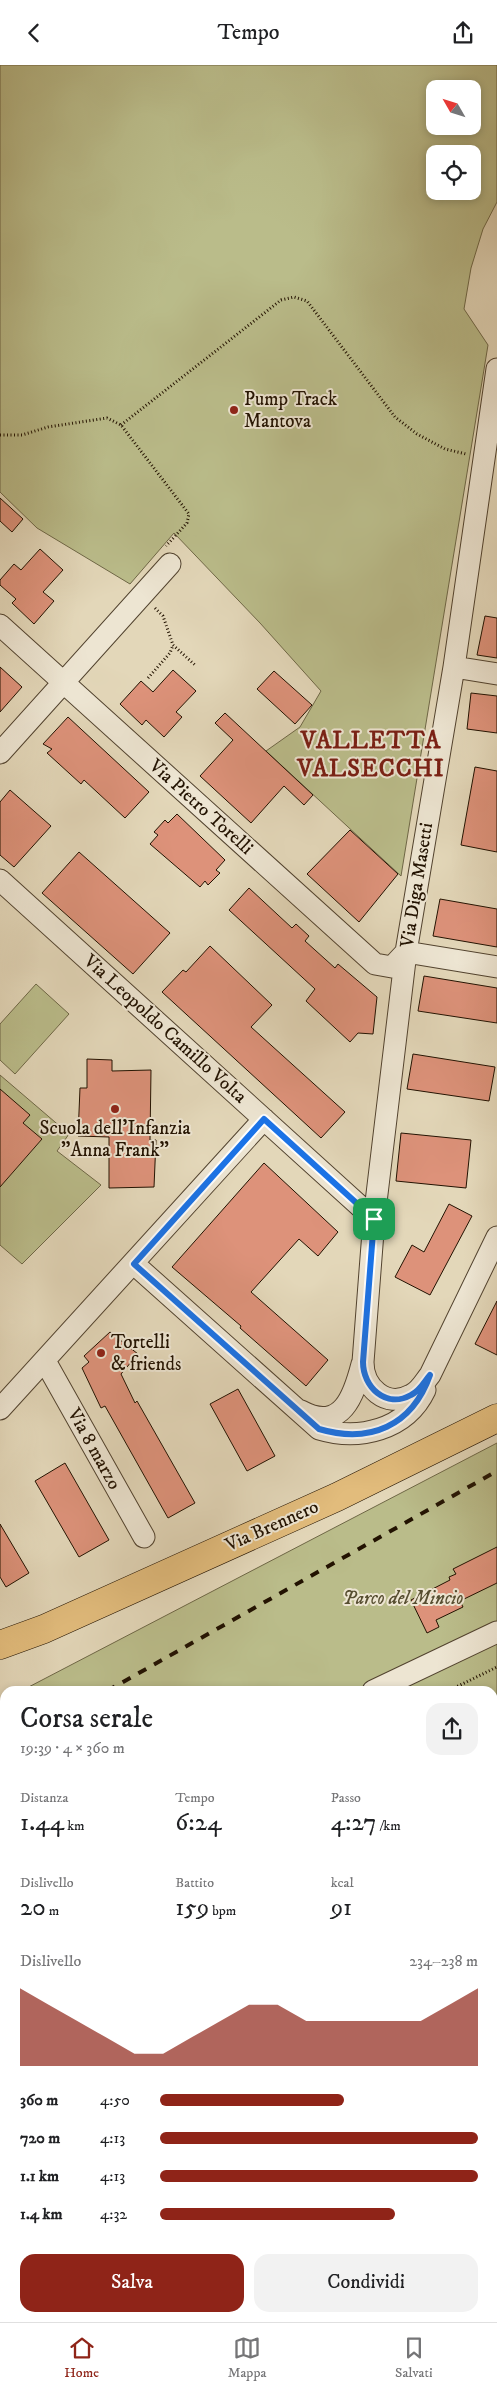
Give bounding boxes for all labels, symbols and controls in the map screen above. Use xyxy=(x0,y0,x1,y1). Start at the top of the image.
icon: back xyxy=(20,19,48,47)
text: Tempo xyxy=(218,19,279,46)
icon: share xyxy=(449,19,477,47)
north arrow xyxy=(426,80,481,135)
map controls xyxy=(426,80,481,200)
button: locate xyxy=(426,145,481,200)
place label: Pump Track Mantova xyxy=(244,388,338,433)
marker: Pump Track Mantova xyxy=(228,404,240,416)
district label: VALLETTA VALSECCHI xyxy=(296,726,445,784)
street label: Via Pietro Torelli xyxy=(144,754,258,860)
street label: Via Diga Masetti xyxy=(396,821,438,950)
street label: Via Leopoldo Camillo Volta xyxy=(78,949,251,1108)
marker: Scuola dell'Infanzia "Anna Frank" xyxy=(109,1103,121,1115)
place label: Scuola dell'Infanzia "Anna Frank" xyxy=(40,1117,190,1162)
pin xyxy=(353,1198,395,1240)
icon: arrive xyxy=(360,1205,388,1233)
place label: Tortelli & friends xyxy=(111,1331,181,1376)
marker: Tortelli & friends xyxy=(95,1347,107,1359)
street label: Via 8 marzo xyxy=(62,1403,126,1494)
street label: Via Brennero xyxy=(221,1495,322,1557)
park label: Parco del Mincio xyxy=(343,1587,463,1610)
text: Corsa serale xyxy=(20,1701,153,1736)
button: share xyxy=(426,1703,478,1755)
text: 19:39 · 4 × 360 m xyxy=(20,1738,125,1758)
text: Distanza xyxy=(20,1789,68,1807)
text: Tempo xyxy=(175,1789,215,1807)
text: Passo xyxy=(331,1789,361,1807)
text: 1.44 xyxy=(20,1807,64,1838)
text: 6:24 xyxy=(175,1807,222,1838)
text: 4:27 xyxy=(331,1807,376,1838)
text: km xyxy=(64,1817,85,1835)
text: /km xyxy=(376,1817,401,1835)
text: Dislivello xyxy=(20,1874,74,1892)
text: Battito xyxy=(175,1874,214,1892)
text: kcal xyxy=(331,1874,354,1892)
text: 20 xyxy=(20,1892,46,1923)
text: 159 xyxy=(175,1892,209,1923)
text: 91 xyxy=(331,1892,352,1923)
text: m xyxy=(46,1902,59,1920)
text: bpm xyxy=(209,1902,236,1920)
text: Dislivello xyxy=(20,1951,81,1971)
text: 234–238 m xyxy=(409,1951,478,1971)
text: 360 m xyxy=(20,2090,58,2110)
text: 4:50 xyxy=(100,2090,130,2110)
text: 720 m xyxy=(20,2128,60,2148)
text: 4:13 xyxy=(100,2128,125,2148)
text: 1.1 km xyxy=(20,2166,59,2186)
text: 4:13 xyxy=(100,2166,125,2186)
text: 1.4 km xyxy=(20,2204,62,2224)
text: 4:32 xyxy=(100,2204,127,2224)
button: Salva xyxy=(20,2254,244,2312)
button: Condividi xyxy=(254,2254,478,2312)
tab: Home xyxy=(64,2334,99,2382)
tab: Mappa xyxy=(228,2334,266,2382)
tab: Salvati xyxy=(395,2334,433,2382)

